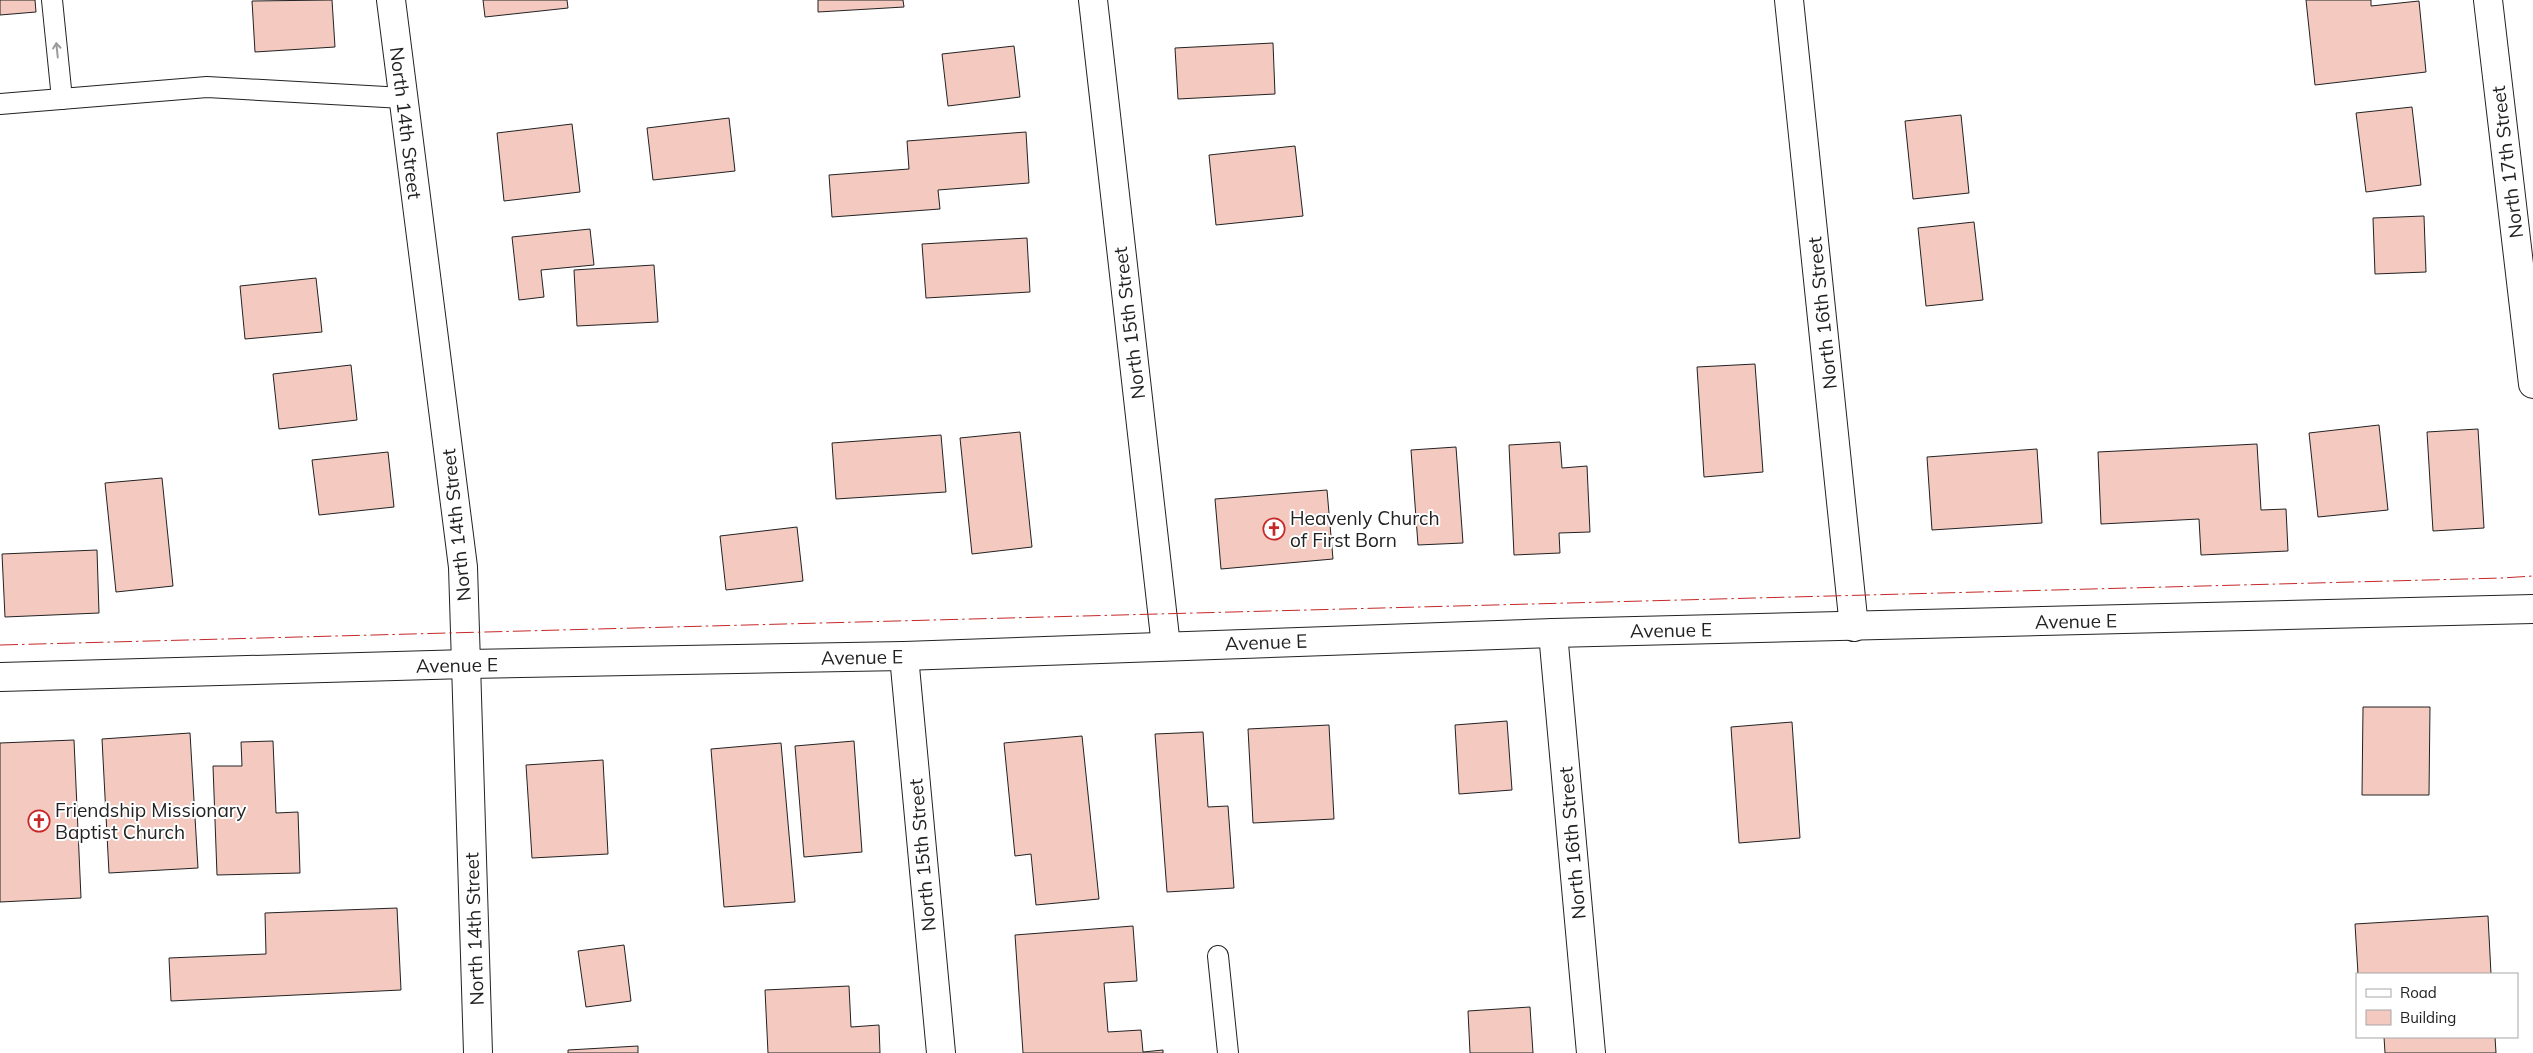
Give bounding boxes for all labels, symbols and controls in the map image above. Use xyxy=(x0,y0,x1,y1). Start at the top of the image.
one-way arrow xyxy=(52,43,62,59)
street label: North 14th Street xyxy=(385,45,427,201)
street label: North 17th Street xyxy=(2486,84,2528,240)
street label: North 16th Street xyxy=(1802,235,1842,390)
street label: North 15th Street xyxy=(1108,245,1150,401)
street label: North 14th Street xyxy=(436,447,476,602)
place label: Heavenly Church of First Born xyxy=(1290,506,1440,552)
church icon: Heavenly Church of First Born xyxy=(1262,517,1286,541)
street label: Avenue E xyxy=(2035,608,2117,634)
street label: Avenue E xyxy=(1630,617,1712,643)
street label: Avenue E xyxy=(1224,629,1308,655)
street label: Avenue E xyxy=(821,644,903,670)
street label: Avenue E xyxy=(416,652,498,678)
street label: North 16th Street xyxy=(1553,765,1591,920)
street label: North 15th Street xyxy=(903,777,941,932)
place label: Friendship Missionary Baptist Church xyxy=(55,798,246,844)
church icon: Friendship Missionary Baptist Church xyxy=(27,809,51,833)
street label: North 14th Street xyxy=(459,852,489,1006)
legend xyxy=(2356,973,2518,1038)
text: Road xyxy=(2400,983,2437,1002)
text: Building xyxy=(2400,1008,2456,1027)

